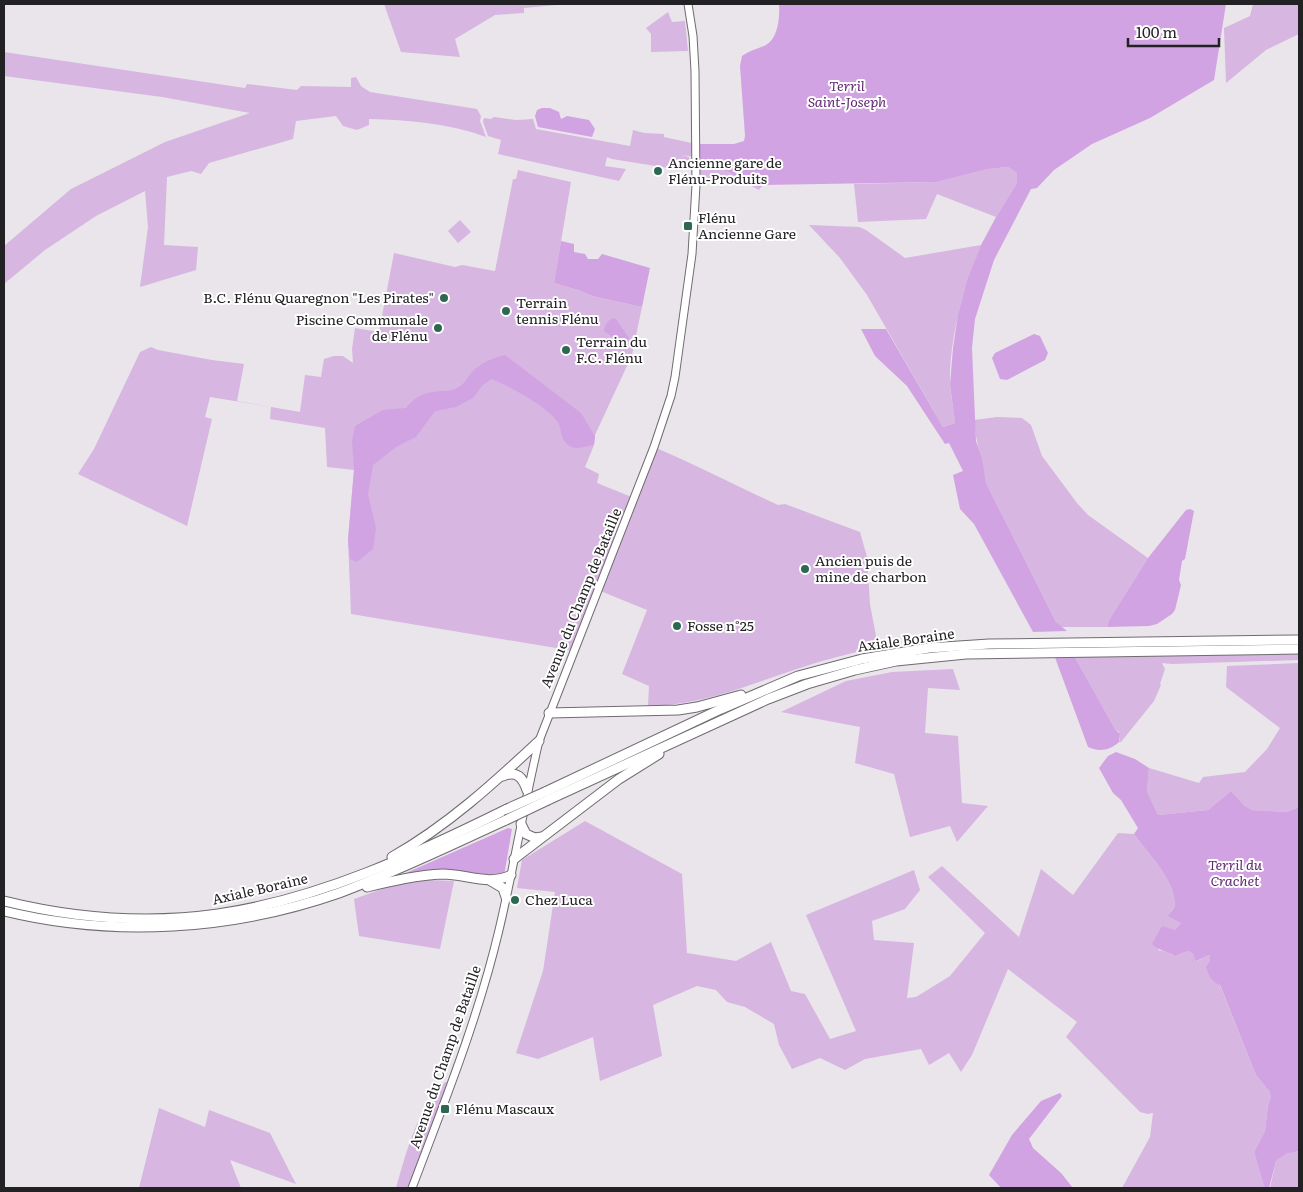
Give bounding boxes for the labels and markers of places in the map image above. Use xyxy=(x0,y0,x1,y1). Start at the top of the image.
place label: Ancienne gare de Flénu-Produits xyxy=(668,152,782,188)
marker: Ancienne gare de Flénu-Produits xyxy=(652,165,664,177)
place label: Flénu Ancienne Gare xyxy=(698,207,796,243)
marker: Flénu Ancienne Gare xyxy=(682,220,694,232)
place label: B.C. Flénu Quaregnon "Les Pirates" xyxy=(203,287,434,307)
marker: B.C. Flénu Quaregnon "Les Pirates" xyxy=(438,292,450,304)
place label: Terrain tennis Flénu xyxy=(516,292,599,328)
marker: Terrain tennis Flénu xyxy=(500,305,512,317)
place label: Piscine Communale de Flénu xyxy=(296,309,428,345)
marker: Piscine Communale de Flénu xyxy=(432,322,444,334)
place label: Terrain du F.C. Flénu xyxy=(576,331,647,367)
marker: Terrain du F.C. Flénu xyxy=(560,344,572,356)
place label: Ancien puis de mine de charbon xyxy=(815,550,927,586)
marker: Ancien puis de mine de charbon xyxy=(799,563,811,575)
place label: Fosse n°25 xyxy=(687,615,754,635)
marker: Fosse n°25 xyxy=(671,620,683,632)
place label: Chez Luca xyxy=(525,889,593,909)
marker: Chez Luca xyxy=(509,894,521,906)
place label: Flénu Mascaux xyxy=(455,1098,554,1118)
marker: Flénu Mascaux xyxy=(439,1103,451,1115)

